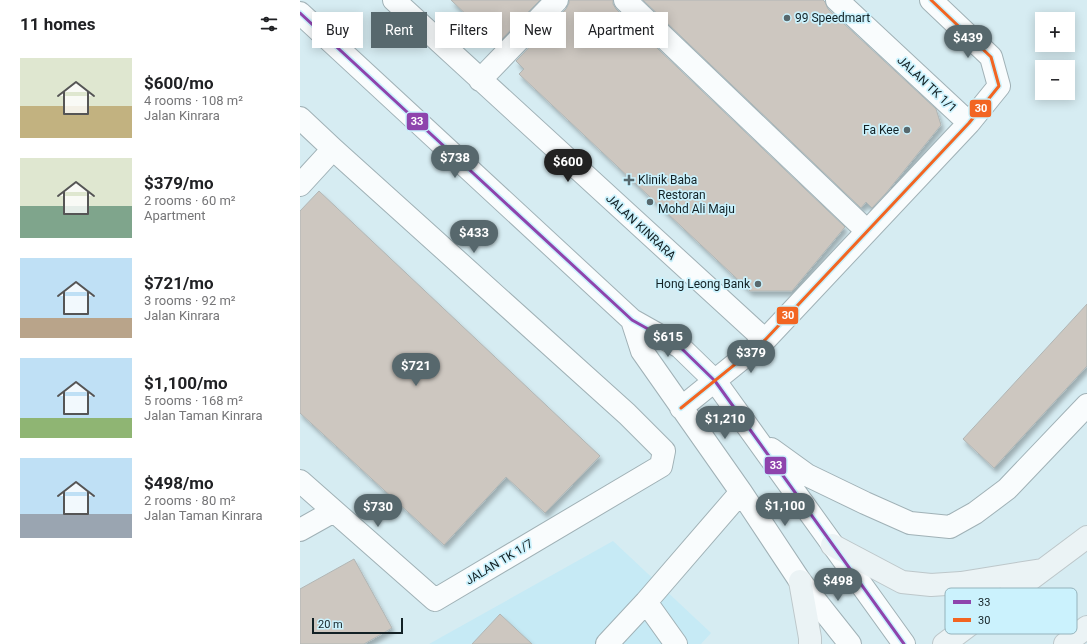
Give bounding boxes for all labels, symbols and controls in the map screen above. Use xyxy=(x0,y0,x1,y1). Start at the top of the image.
place label: 99 Speedmart xyxy=(795,11,870,25)
chip: Buy xyxy=(312,12,363,48)
chip: Rent xyxy=(371,12,427,48)
chip: Filters xyxy=(435,12,502,48)
chip: New xyxy=(510,12,566,48)
chip: Apartment xyxy=(574,12,668,48)
map controls xyxy=(1035,12,1075,100)
button: + xyxy=(1035,12,1075,52)
icon: filters xyxy=(258,13,280,35)
marker: 99 Speedmart xyxy=(782,13,792,23)
text: 11 homes xyxy=(20,14,96,34)
pin: $439 xyxy=(944,25,992,59)
text: $439 xyxy=(953,30,983,45)
street label: JALAN TK 1/1 xyxy=(894,53,960,115)
button: − xyxy=(1035,60,1075,100)
text: $600/mo xyxy=(144,73,214,93)
icon: home xyxy=(52,74,100,122)
text: 4 rooms · 108 m² xyxy=(144,93,243,108)
line badge: 30 xyxy=(969,99,992,118)
text: 30 xyxy=(975,102,987,115)
text: Jalan Kinrara xyxy=(144,108,220,123)
line badge: 33 xyxy=(406,112,429,131)
text: 33 xyxy=(411,115,423,128)
place label: Fa Kee xyxy=(863,123,899,137)
marker: Fa Kee xyxy=(902,125,912,135)
pin: $738 xyxy=(431,145,479,179)
pin: $600 xyxy=(544,149,592,183)
text: $738 xyxy=(440,150,470,165)
text: $600 xyxy=(553,154,583,169)
text: $379/mo xyxy=(144,173,214,193)
place label: Klinik Baba xyxy=(638,173,697,187)
icon: home xyxy=(52,174,100,222)
marker: Klinik Baba xyxy=(623,174,635,186)
place label: Restoran Mohd Ali Maju xyxy=(658,188,735,216)
street label: JALAN KINRARA xyxy=(603,191,679,263)
text: 2 rooms · 60 m² xyxy=(144,193,236,208)
marker: Restoran Mohd Ali Maju xyxy=(645,197,655,207)
text: Apartment xyxy=(144,208,206,223)
pin: $433 xyxy=(450,220,498,254)
text: $433 xyxy=(459,225,489,240)
text: $721/mo xyxy=(144,273,214,293)
icon: home xyxy=(52,274,100,322)
place label: Hong Leong Bank xyxy=(656,277,751,291)
marker: Hong Leong Bank xyxy=(753,279,763,289)
text: 3 rooms · 92 m² xyxy=(144,293,236,308)
line badge: 30 xyxy=(776,306,799,325)
text: Jalan Kinrara xyxy=(144,308,220,323)
text: 30 xyxy=(782,309,794,322)
pin: $615 xyxy=(644,324,692,358)
text: $615 xyxy=(653,329,683,344)
pin: $379 xyxy=(727,340,775,374)
text: $379 xyxy=(736,345,766,360)
pin: $721 xyxy=(392,353,440,387)
text: $721 xyxy=(401,358,431,373)
text: $1,100/mo xyxy=(144,373,228,393)
icon: home xyxy=(52,374,100,422)
text: 5 rooms · 168 m² xyxy=(144,393,243,408)
pin: $1,210 xyxy=(692,406,758,440)
text: Jalan Taman Kinrara xyxy=(144,408,263,423)
text: $1,210 xyxy=(705,411,745,426)
line badge: 33 xyxy=(764,456,787,475)
text: 33 xyxy=(770,459,782,472)
text: $498/mo xyxy=(144,473,214,493)
icon: home xyxy=(52,474,100,522)
text: 2 rooms · 80 m² xyxy=(144,493,236,508)
pin: $1,100 xyxy=(752,493,818,527)
pin: $730 xyxy=(354,494,402,528)
text: $1,100 xyxy=(765,498,805,513)
text: $730 xyxy=(363,499,393,514)
text: Jalan Taman Kinrara xyxy=(144,508,263,523)
street label: JALAN TK 1/7 xyxy=(463,536,535,588)
pin: $498 xyxy=(814,568,862,602)
text: $498 xyxy=(823,573,853,588)
legend xyxy=(945,588,1077,634)
text: 33 xyxy=(978,596,990,609)
text: 30 xyxy=(978,614,990,627)
scale bar xyxy=(312,616,403,635)
text: 20 m xyxy=(318,618,343,631)

